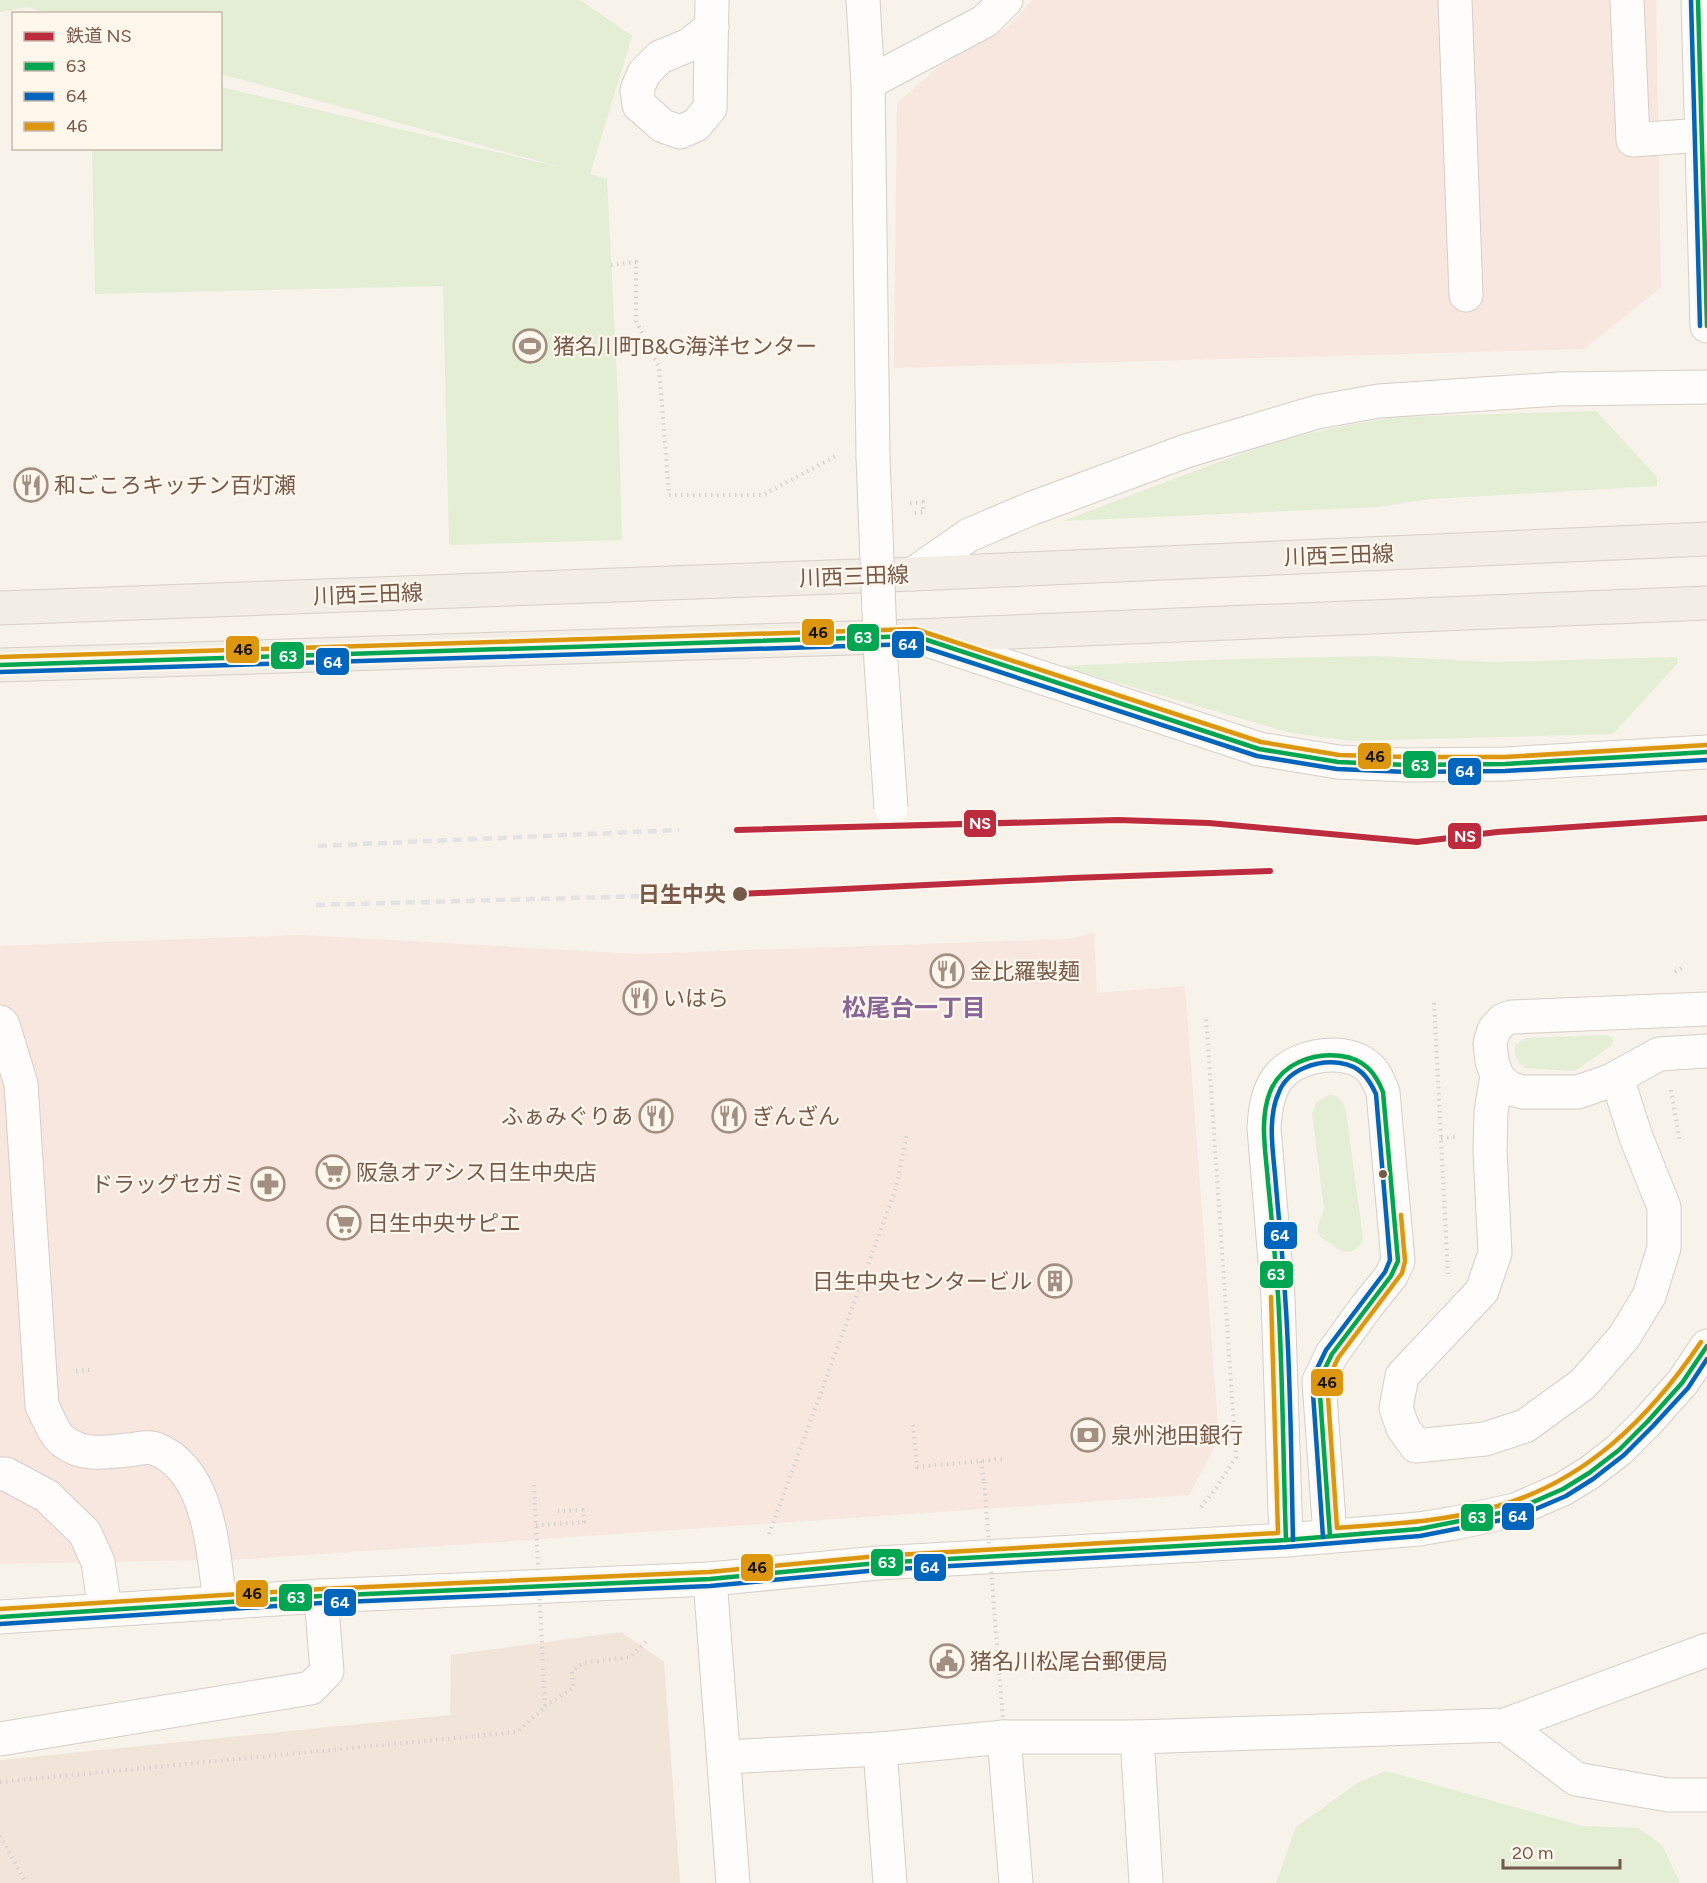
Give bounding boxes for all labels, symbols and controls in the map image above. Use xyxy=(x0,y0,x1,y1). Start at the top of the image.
legend xyxy=(12,12,222,150)
text: 鉄道 NS xyxy=(66,25,131,47)
text: 63 xyxy=(66,55,86,77)
text: 64 xyxy=(66,85,87,107)
text: 46 xyxy=(66,115,87,137)
sports icon: 猪名川町B&G海洋センター xyxy=(512,328,548,364)
place label: 猪名川町B&G海洋センター xyxy=(553,333,817,360)
restaurant icon: 和ごころキッチン百灯瀬 xyxy=(13,467,49,503)
place label: 和ごころキッチン百灯瀬 xyxy=(54,472,296,499)
street label: 川西三田線 xyxy=(1284,540,1394,571)
street label: 川西三田線 xyxy=(799,561,909,592)
street label: 川西三田線 xyxy=(313,579,423,610)
line badge: 46 xyxy=(801,618,835,646)
text: 46 xyxy=(808,623,828,642)
line badge: 63 xyxy=(846,623,880,652)
text: 63 xyxy=(854,628,872,647)
line badge: 64 xyxy=(891,630,925,659)
line badge: 46 xyxy=(225,635,260,664)
text: 64 xyxy=(898,635,918,654)
text: 46 xyxy=(233,640,253,659)
line badge: 63 xyxy=(270,641,305,670)
text: 63 xyxy=(279,647,297,666)
line badge: 64 xyxy=(315,647,350,676)
text: 64 xyxy=(323,653,343,672)
line badge: 46 xyxy=(1357,742,1392,770)
text: 46 xyxy=(1365,747,1385,766)
line badge: 63 xyxy=(1402,750,1437,779)
text: 63 xyxy=(1411,756,1429,775)
line badge: 64 xyxy=(1447,757,1482,786)
text: 64 xyxy=(1455,762,1475,781)
line badge: NS xyxy=(963,809,997,838)
text: NS xyxy=(969,814,991,833)
line badge: NS xyxy=(1447,822,1482,850)
text: NS xyxy=(1454,827,1476,846)
place label: 日生中央 xyxy=(638,881,726,908)
marker: 日生中央 xyxy=(731,885,749,903)
restaurant icon: 金比羅製麺 xyxy=(929,953,965,989)
place label: 金比羅製麺 xyxy=(970,958,1080,985)
restaurant icon: いはら xyxy=(622,980,658,1016)
place label: いはら xyxy=(663,985,729,1012)
district label: 松尾台一丁目 xyxy=(842,993,986,1022)
restaurant icon: ふぁみぐりあ xyxy=(638,1098,674,1134)
restaurant icon: ぎんざん xyxy=(711,1098,747,1134)
place label: ふぁみぐりあ xyxy=(501,1103,633,1130)
place label: ぎんざん xyxy=(752,1103,840,1130)
supermarket icon: 阪急オアシス日生中央店 xyxy=(315,1154,351,1190)
place label: 阪急オアシス日生中央店 xyxy=(356,1159,597,1186)
pharmacy icon: ドラッグセガミ xyxy=(250,1166,286,1202)
unlabelled marker xyxy=(1377,1168,1389,1180)
place label: ドラッグセガミ xyxy=(91,1171,245,1198)
supermarket icon: 日生中央サピエ xyxy=(326,1205,362,1241)
place label: 日生中央サピエ xyxy=(367,1210,521,1237)
line badge: 64 xyxy=(1263,1221,1298,1250)
text: 64 xyxy=(1270,1226,1290,1245)
line badge: 63 xyxy=(1259,1260,1294,1289)
building icon: 日生中央センタービル xyxy=(1037,1263,1073,1299)
text: 63 xyxy=(1267,1265,1285,1284)
place label: 日生中央センタービル xyxy=(812,1268,1032,1295)
line badge: 46 xyxy=(1310,1368,1344,1397)
text: 46 xyxy=(1317,1373,1337,1392)
bank icon: 泉州池田銀行 xyxy=(1070,1417,1106,1453)
place label: 泉州池田銀行 xyxy=(1111,1422,1243,1449)
line badge: 64 xyxy=(1501,1502,1535,1531)
line badge: 63 xyxy=(1460,1503,1494,1532)
text: 64 xyxy=(1508,1507,1528,1526)
text: 63 xyxy=(1468,1508,1486,1527)
line badge: 63 xyxy=(870,1548,904,1577)
line badge: 46 xyxy=(740,1553,774,1582)
text: 63 xyxy=(878,1553,896,1572)
line badge: 64 xyxy=(913,1553,947,1582)
text: 46 xyxy=(747,1558,767,1577)
text: 64 xyxy=(920,1558,940,1577)
line badge: 46 xyxy=(235,1579,269,1608)
line badge: 63 xyxy=(278,1583,313,1612)
text: 46 xyxy=(242,1584,262,1603)
text: 63 xyxy=(287,1588,305,1607)
line badge: 64 xyxy=(323,1588,357,1617)
text: 64 xyxy=(330,1593,350,1612)
public building icon: 猪名川松尾台郵便局 xyxy=(929,1643,965,1679)
place label: 猪名川松尾台郵便局 xyxy=(970,1648,1168,1675)
scale bar xyxy=(1503,1832,1620,1870)
text: 20 m xyxy=(1512,1842,1553,1864)

